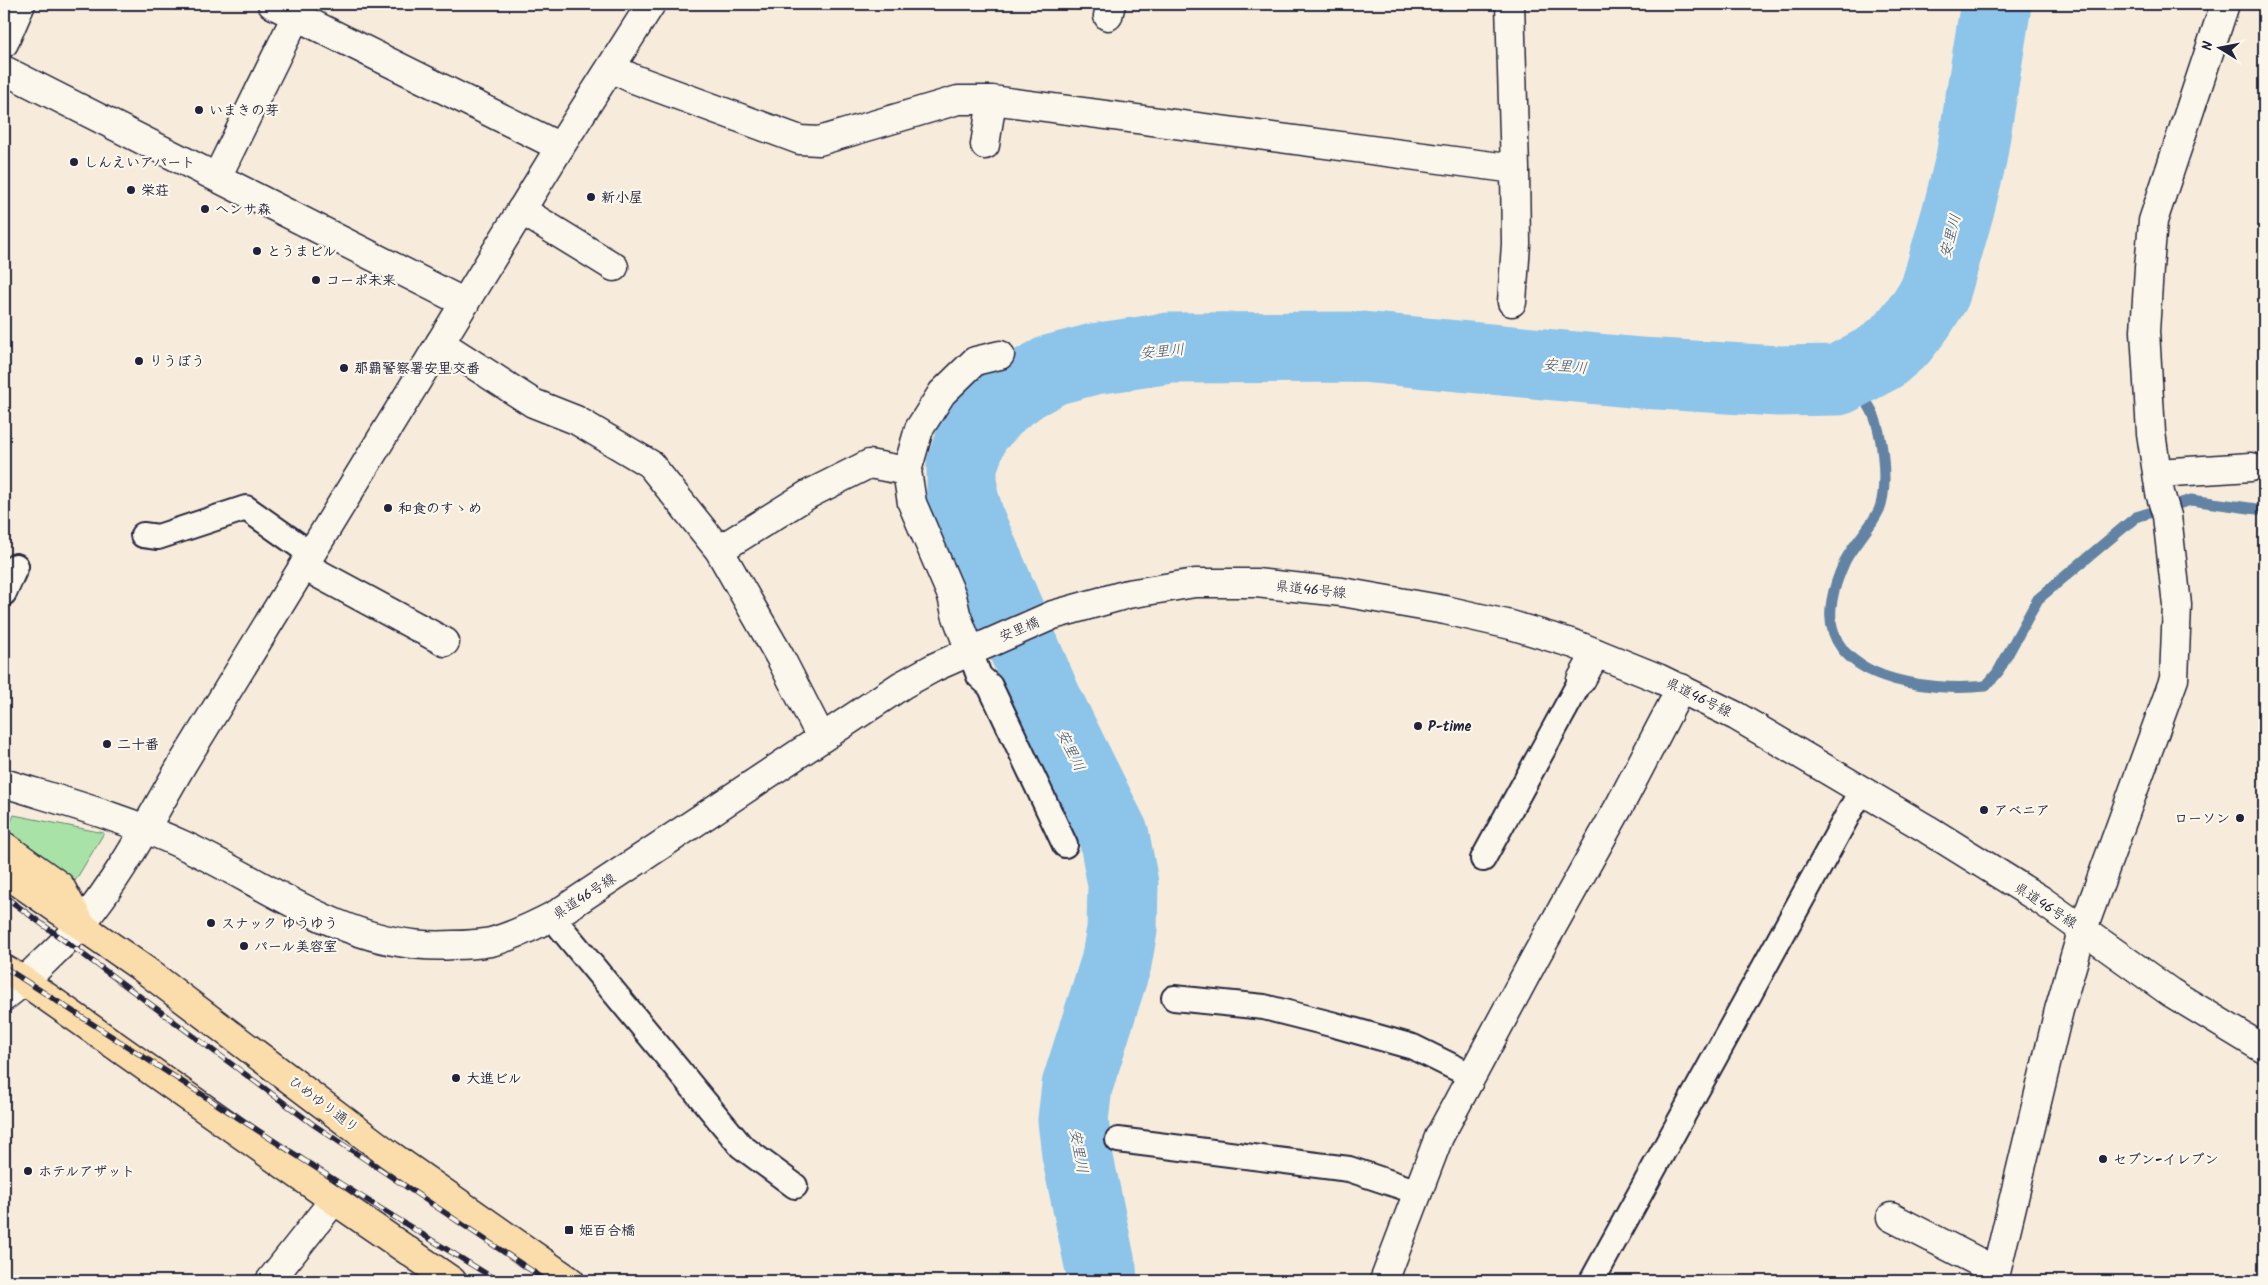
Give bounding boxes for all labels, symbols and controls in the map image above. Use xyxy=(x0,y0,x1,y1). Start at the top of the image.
north arrow xyxy=(2196,22,2246,72)
text: N xyxy=(2197,39,2220,52)
place label: いまきの芽 xyxy=(209,100,279,122)
marker: いまきの芽 xyxy=(193,104,205,116)
place label: しんえいアパート xyxy=(84,152,195,174)
marker: しんえいアパート xyxy=(68,156,80,168)
place label: 栄荘 xyxy=(141,180,169,202)
marker: 栄荘 xyxy=(125,184,137,196)
place label: 新小屋 xyxy=(601,187,643,209)
marker: 新小屋 xyxy=(585,191,597,203)
place label: ヘンサ森 xyxy=(215,199,271,221)
marker: ヘンサ森 xyxy=(199,203,211,215)
water label: 安里川 xyxy=(1934,211,1968,261)
place label: とうまビル xyxy=(267,241,337,263)
marker: とうまビル xyxy=(251,245,263,257)
place label: コーポ未来 xyxy=(326,270,396,292)
marker: コーポ未来 xyxy=(310,274,322,286)
water label: 安里川 xyxy=(1139,338,1186,366)
place label: りうぼう xyxy=(149,351,205,373)
water label: 安里川 xyxy=(1541,353,1588,381)
marker: りうぼう xyxy=(133,355,145,367)
place label: 那覇警察署安里交番 xyxy=(354,358,480,380)
marker: 那覇警察署安里交番 xyxy=(338,362,350,374)
place label: 和食のすゝめ xyxy=(398,498,482,520)
marker: 和食のすゝめ xyxy=(382,502,394,514)
street label: 県道46号線 xyxy=(1274,575,1348,605)
street label: 安里橋 xyxy=(996,612,1043,648)
street label: 県道46号線 xyxy=(1662,672,1736,723)
place label: P-time xyxy=(1428,716,1472,738)
marker: P-time xyxy=(1412,720,1424,732)
water label: 安里川 xyxy=(1049,725,1091,776)
place label: 二十番 xyxy=(117,734,159,756)
marker: 二十番 xyxy=(101,738,113,750)
place label: アベニア xyxy=(1994,800,2050,822)
marker: アベニア xyxy=(1978,804,1990,816)
place label: ローソン xyxy=(2174,808,2230,830)
marker: ローソン xyxy=(2234,812,2246,824)
street label: 県道46号線 xyxy=(549,868,621,926)
street label: 県道46号線 xyxy=(2009,877,2081,935)
place label: スナック ゆうゆう xyxy=(221,913,338,935)
marker: スナック ゆうゆう xyxy=(205,917,217,929)
place label: パール美容室 xyxy=(254,936,337,958)
marker: パール美容室 xyxy=(238,940,250,952)
place label: 大進ビル xyxy=(466,1068,522,1090)
street label: ひめゆり通り xyxy=(283,1071,364,1139)
marker: 大進ビル xyxy=(450,1072,462,1084)
water label: 安里川 xyxy=(1062,1127,1094,1175)
place label: セブン-イレブン xyxy=(2113,1149,2218,1171)
marker: セブン-イレブン xyxy=(2097,1153,2109,1165)
place label: ホテルアザット xyxy=(38,1161,135,1183)
marker: ホテルアザット xyxy=(22,1165,34,1177)
place label: 姫百合橋 xyxy=(579,1220,635,1242)
marker: 姫百合橋 xyxy=(563,1224,575,1236)

